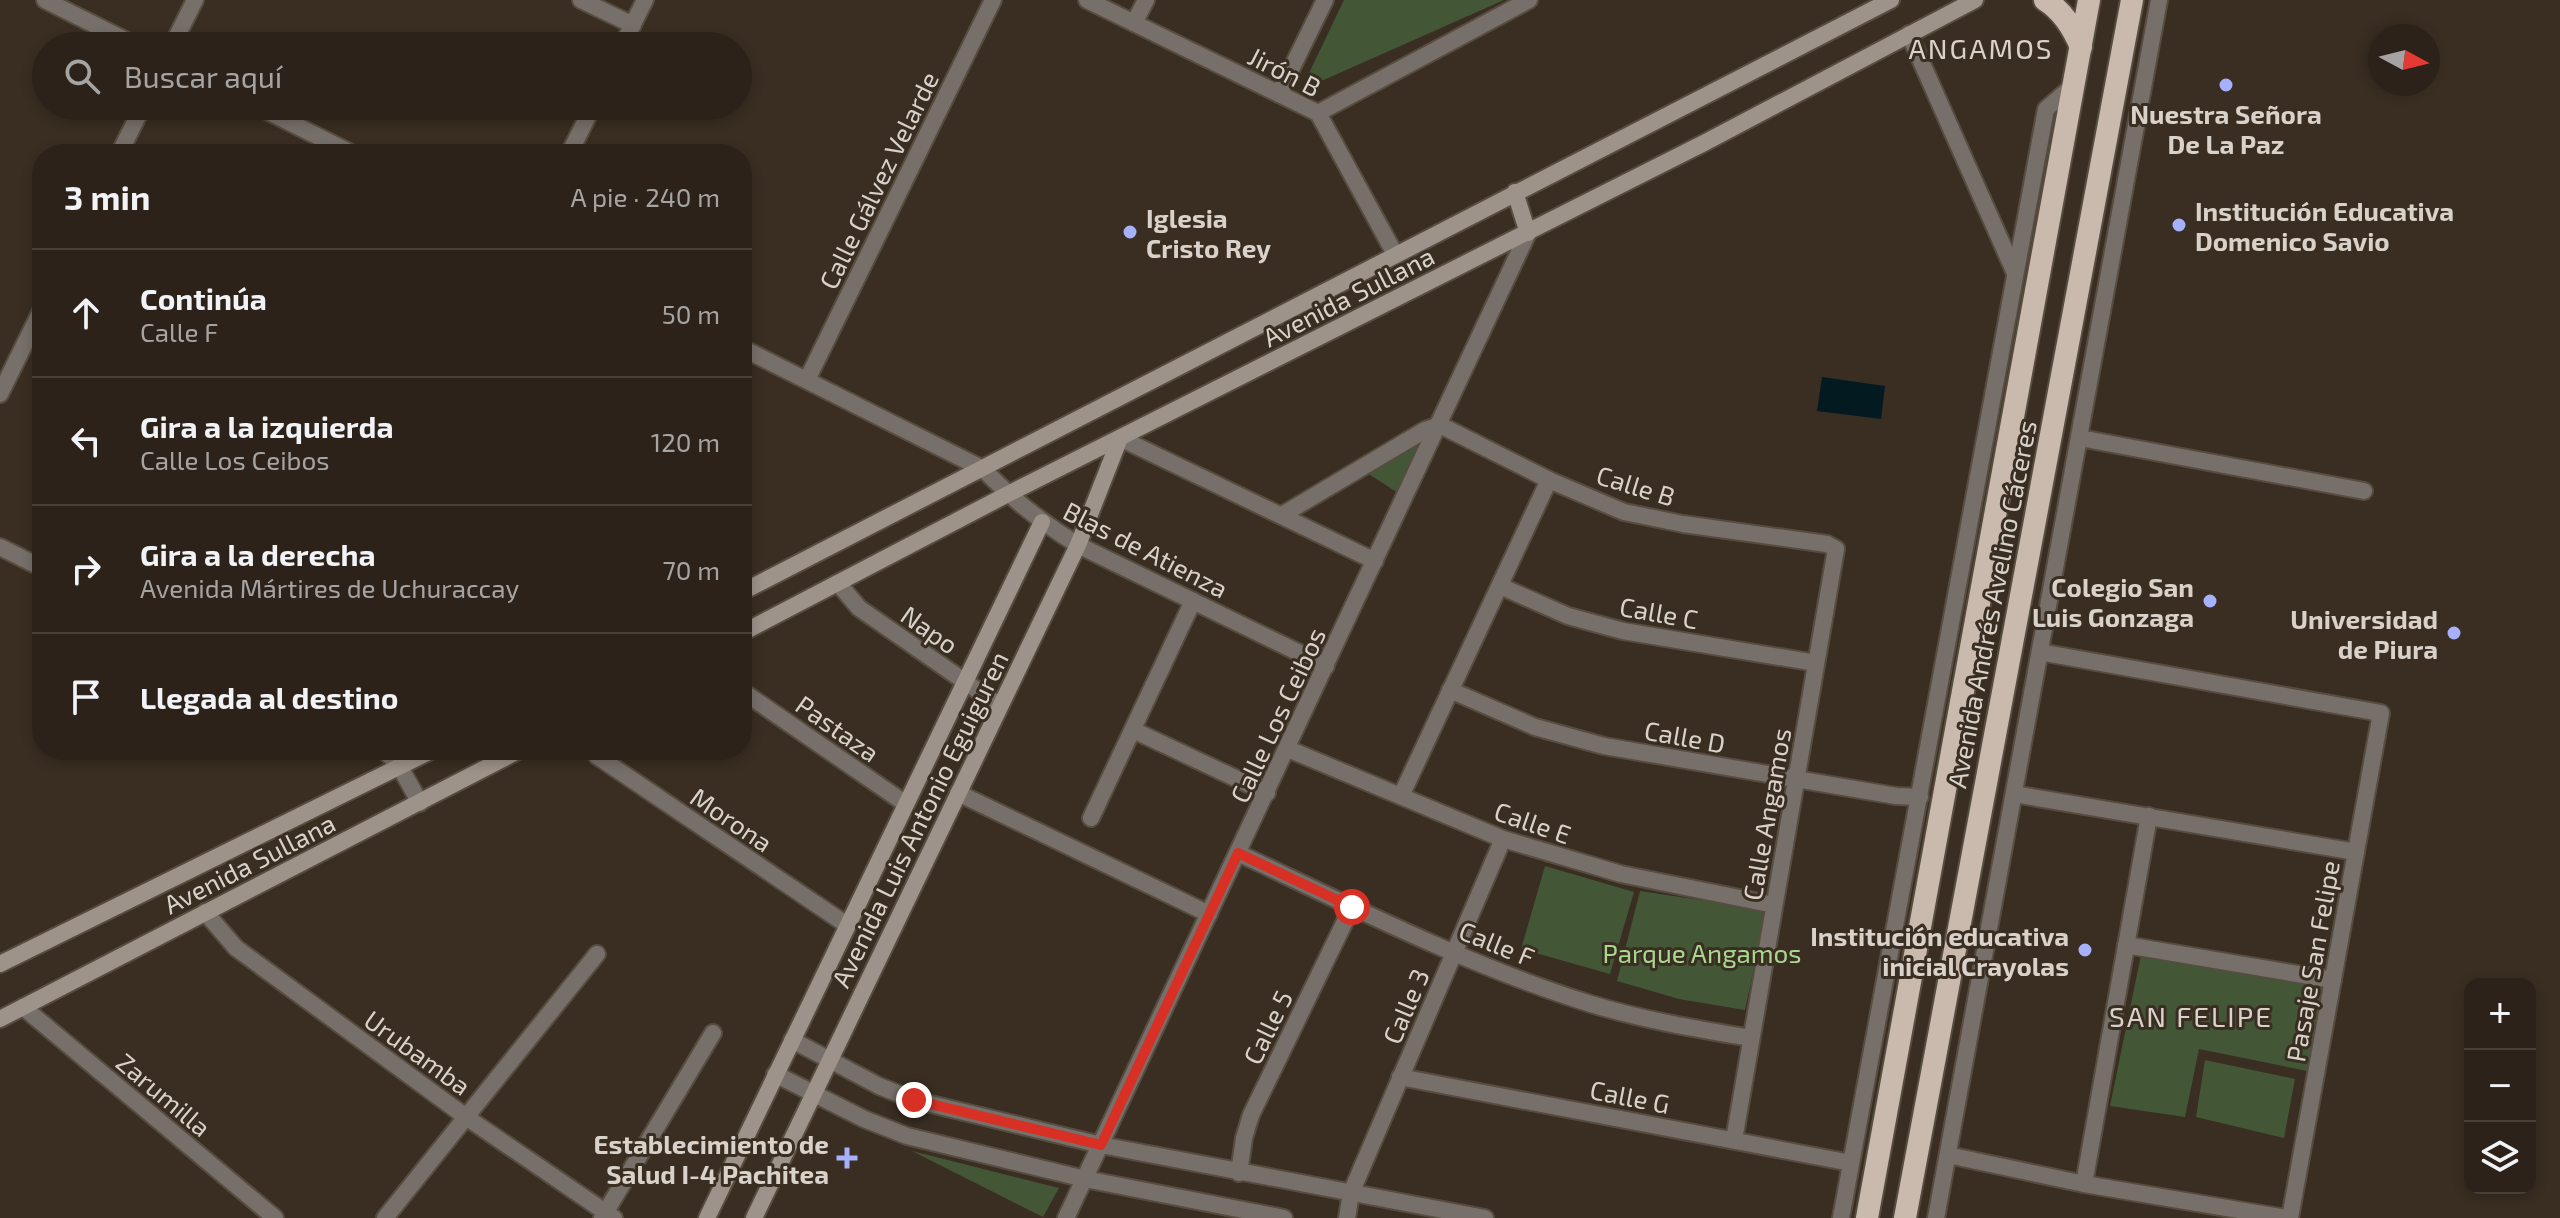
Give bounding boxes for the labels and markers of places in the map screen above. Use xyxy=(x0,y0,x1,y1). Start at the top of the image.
marker: Nuestra Señora De La Paz xyxy=(2217,76,2235,94)
place label: Nuestra Señora De La Paz xyxy=(2130,98,2322,159)
place label: Institución Educativa Domenico Savio xyxy=(2195,195,2454,256)
place label: Iglesia Cristo Rey xyxy=(1146,202,1271,264)
marker: Institución Educativa Domenico Savio xyxy=(2170,216,2188,234)
marker: Iglesia Cristo Rey xyxy=(1121,223,1139,241)
place label: Colegio San Luis Gonzaga xyxy=(2032,571,2194,632)
marker: Colegio San Luis Gonzaga xyxy=(2201,592,2219,610)
place label: Universidad de Piura xyxy=(2290,603,2438,664)
marker: Universidad de Piura xyxy=(2445,624,2463,642)
place label: Institución educativa inicial Crayolas xyxy=(1810,920,2069,982)
marker: Institución educativa inicial Crayolas xyxy=(2076,941,2094,959)
place label: Establecimiento de Salud I-4 Pachitea xyxy=(593,1128,829,1189)
marker: Establecimiento de Salud I-4 Pachitea xyxy=(836,1147,858,1169)

